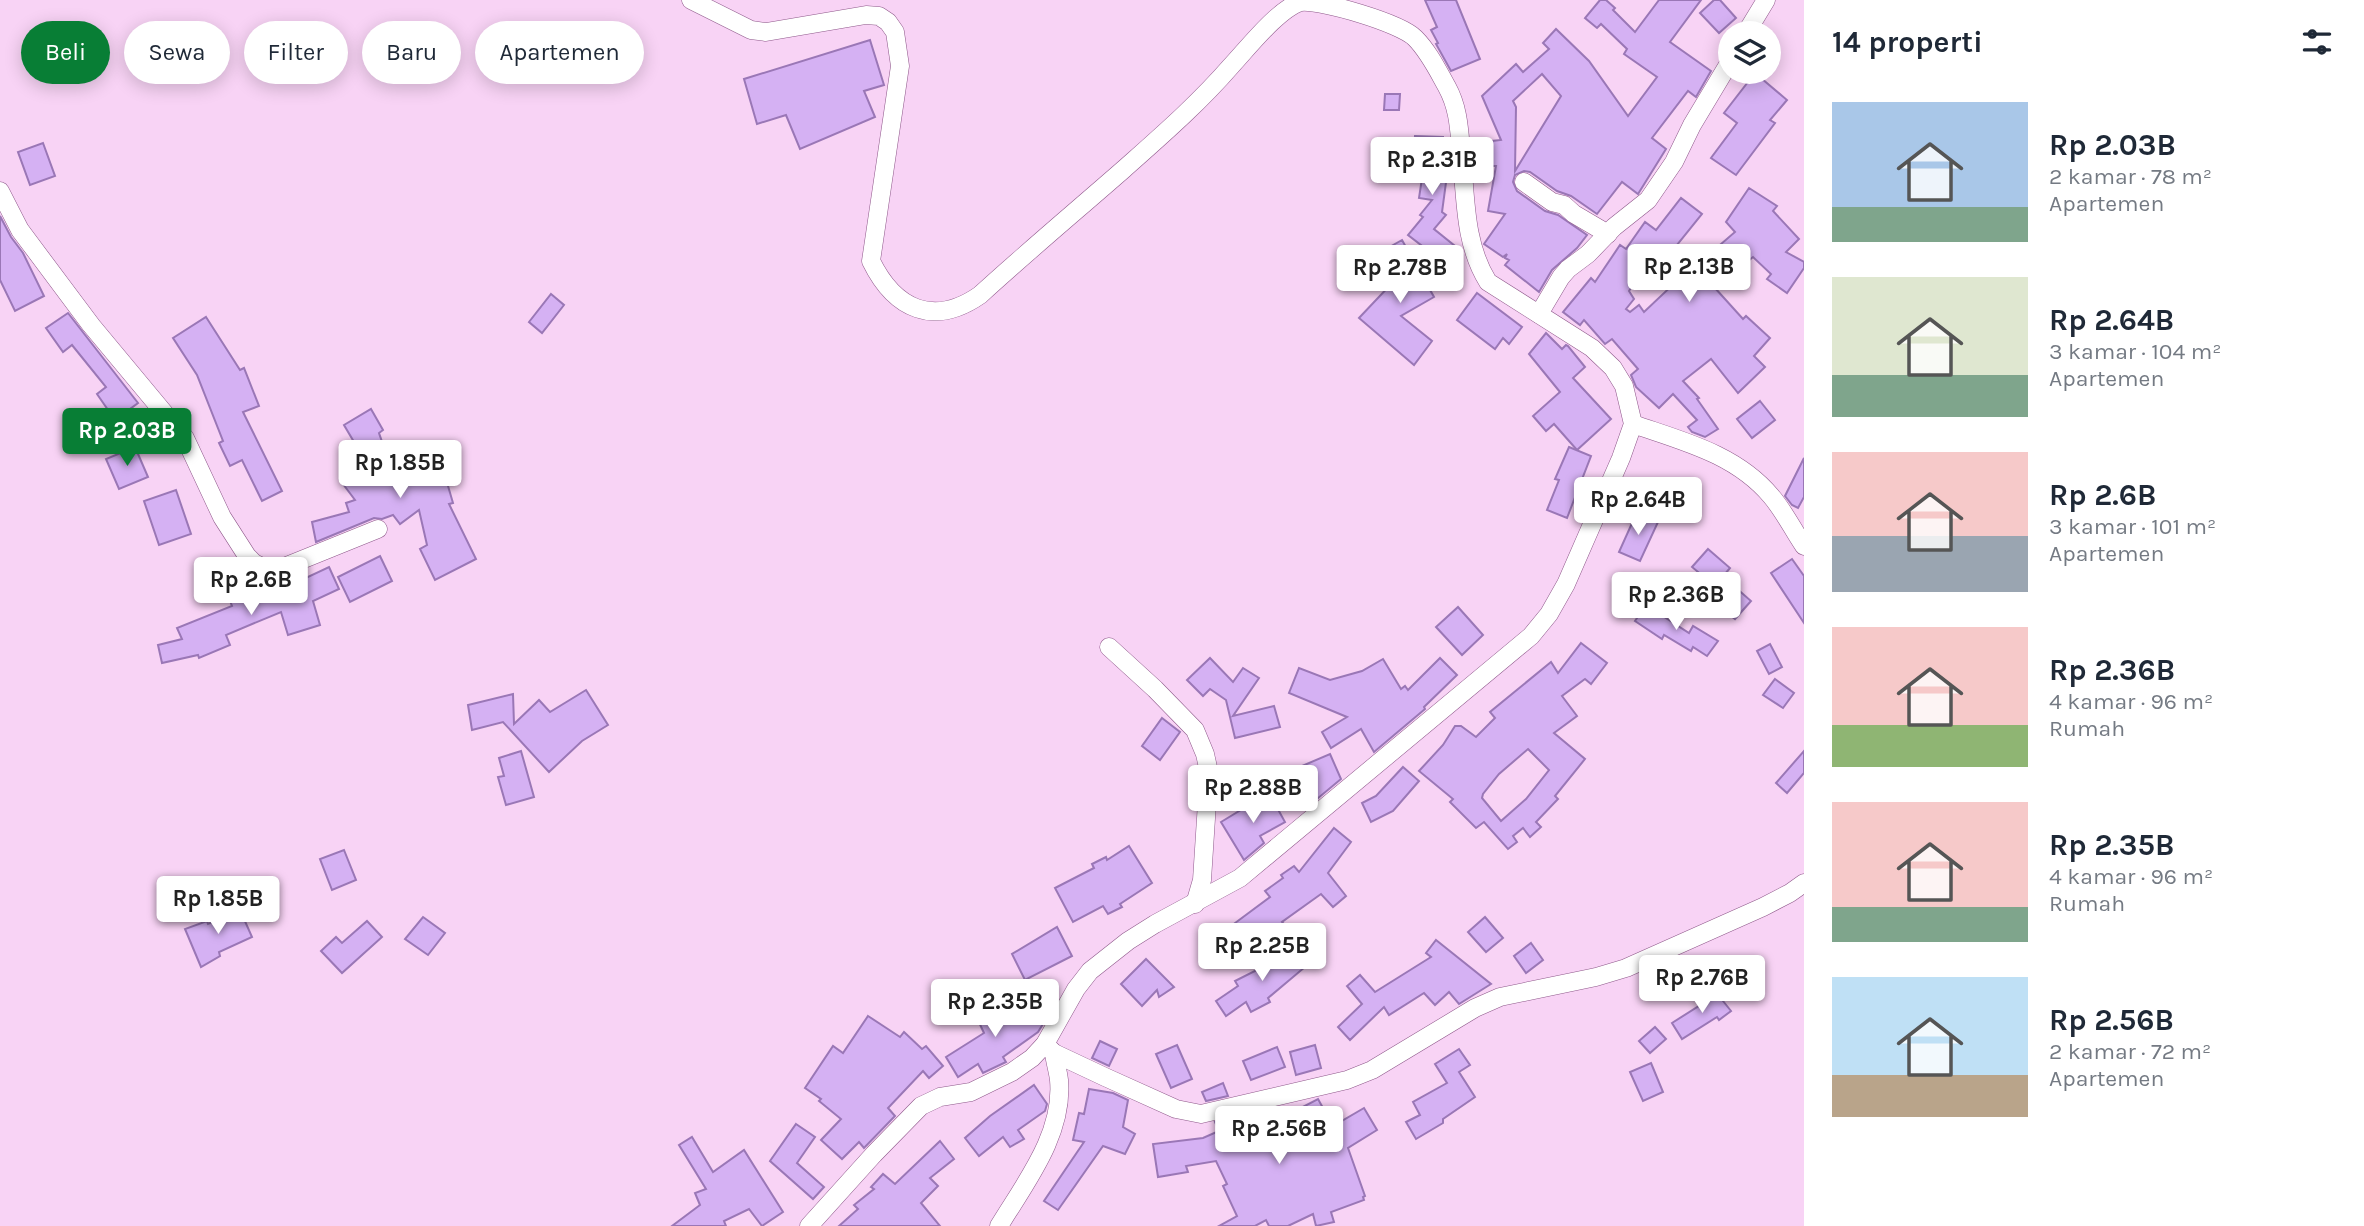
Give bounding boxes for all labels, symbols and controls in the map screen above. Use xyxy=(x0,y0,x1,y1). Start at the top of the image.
chip: Beli xyxy=(21,21,110,84)
chip: Sewa xyxy=(124,21,230,84)
chip: Filter xyxy=(244,21,348,84)
chip: Baru xyxy=(362,21,461,84)
chip: Apartemen xyxy=(475,21,644,84)
map controls xyxy=(1718,21,1781,84)
button: layers xyxy=(1718,21,1781,84)
icon: filters xyxy=(2298,23,2336,61)
text: 14 properti xyxy=(1832,24,1983,60)
text: Rp 2.03B xyxy=(2049,127,2176,163)
icon: home xyxy=(1888,130,1972,214)
pin: Rp 2.31B xyxy=(1360,138,1504,197)
text: Rp 2.31B xyxy=(1387,146,1477,173)
text: 2 kamar · 78 m² xyxy=(2049,163,2212,190)
text: Apartemen xyxy=(2049,190,2164,217)
pin: Rp 2.13B xyxy=(1617,244,1761,304)
pin: Rp 2.78B xyxy=(1328,246,1472,305)
text: Rp 2.13B xyxy=(1644,253,1734,280)
text: Rp 2.78B xyxy=(1353,254,1447,281)
text: Rp 2.64B xyxy=(2049,302,2174,338)
icon: home xyxy=(1888,305,1972,389)
text: 3 kamar · 104 m² xyxy=(2049,338,2222,365)
text: Apartemen xyxy=(2049,365,2164,392)
pin: Rp 2.03B xyxy=(55,408,199,468)
text: Rp 2.03B xyxy=(78,417,176,444)
pin: Rp 1.85B xyxy=(328,440,472,500)
text: Rp 1.85B xyxy=(355,449,445,476)
pin: Rp 2.64B xyxy=(1566,477,1710,537)
text: Rp 2.6B xyxy=(2049,477,2156,513)
icon: home xyxy=(1888,480,1972,564)
text: Rp 2.64B xyxy=(1590,486,1686,513)
text: 3 kamar · 101 m² xyxy=(2049,513,2216,540)
text: Apartemen xyxy=(2049,540,2164,567)
pin: Rp 2.6B xyxy=(186,558,316,617)
text: Rp 2.6B xyxy=(210,566,292,593)
pin: Rp 2.36B xyxy=(1604,572,1748,632)
text: Rp 2.36B xyxy=(1628,581,1724,608)
text: Rp 2.36B xyxy=(2049,652,2175,688)
icon: home xyxy=(1888,655,1972,739)
text: 4 kamar · 96 m² xyxy=(2049,688,2213,715)
text: Rumah xyxy=(2049,715,2125,742)
pin: Rp 2.88B xyxy=(1181,766,1325,825)
text: Rp 2.88B xyxy=(1204,774,1302,801)
text: Rp 2.35B xyxy=(2049,827,2174,863)
icon: home xyxy=(1888,830,1972,914)
text: 4 kamar · 96 m² xyxy=(2049,863,2213,890)
pin: Rp 1.85B xyxy=(146,876,290,936)
text: Rp 1.85B xyxy=(173,885,263,912)
text: Rumah xyxy=(2049,890,2125,917)
pin: Rp 2.25B xyxy=(1190,923,1334,983)
text: Rp 2.25B xyxy=(1214,932,1310,959)
pin: Rp 2.76B xyxy=(1630,956,1774,1015)
text: Rp 2.76B xyxy=(1655,964,1749,991)
pin: Rp 2.35B xyxy=(923,979,1067,1039)
text: Rp 2.35B xyxy=(947,988,1043,1015)
text: Rp 2.56B xyxy=(2049,1002,2174,1038)
icon: home xyxy=(1888,1005,1972,1089)
text: 2 kamar · 72 m² xyxy=(2049,1038,2211,1065)
text: Apartemen xyxy=(2049,1065,2164,1092)
pin: Rp 2.56B xyxy=(1207,1106,1351,1166)
text: Rp 2.56B xyxy=(1231,1115,1327,1142)

